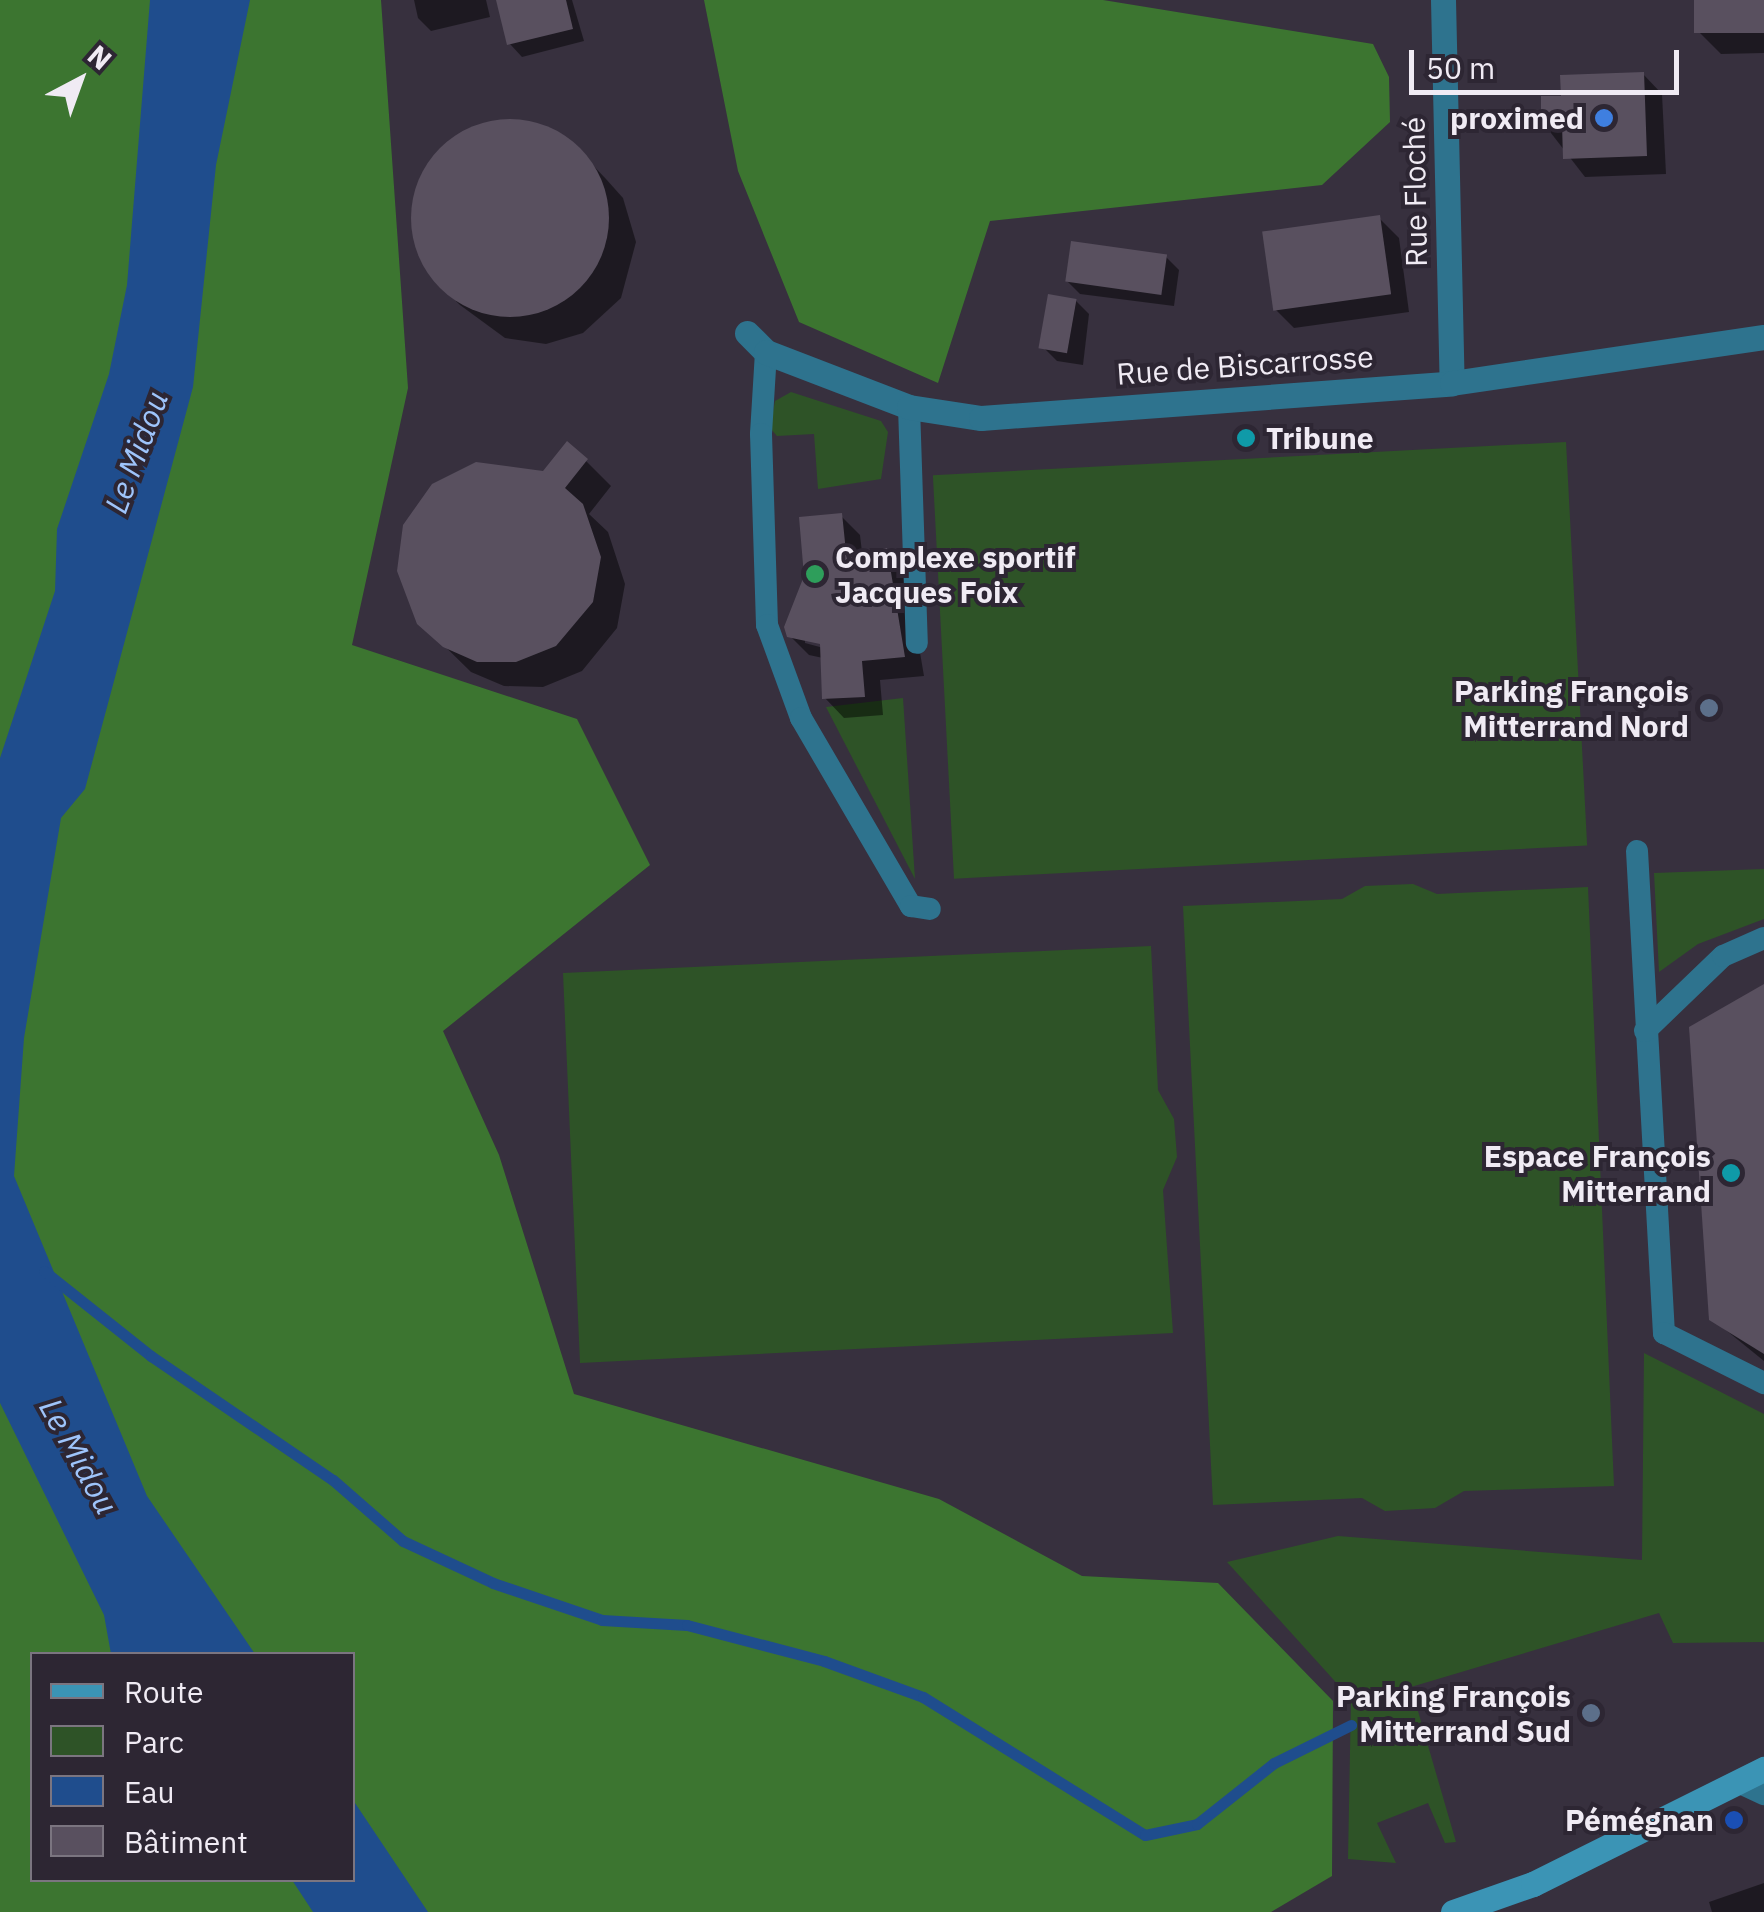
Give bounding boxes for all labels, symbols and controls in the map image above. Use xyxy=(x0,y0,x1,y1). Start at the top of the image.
north arrow xyxy=(30,30,130,130)
scale bar xyxy=(1414,30,1684,92)
text: N xyxy=(80,36,120,78)
text: 50 m xyxy=(1426,48,1495,87)
place label: proximed xyxy=(1450,100,1584,136)
marker: proximed xyxy=(1593,107,1615,129)
street label: Rue Floché xyxy=(1396,117,1434,267)
street label: Rue de Biscarrosse xyxy=(1115,338,1375,392)
water label: Le Midou xyxy=(96,386,176,518)
place label: Tribune xyxy=(1266,420,1374,456)
marker: Tribune xyxy=(1235,427,1257,449)
place label: Complexe sportif Jacques Foix xyxy=(835,539,1076,610)
marker: Complexe sportif Jacques Foix xyxy=(804,563,826,585)
place label: Parking François Mitterrand Nord xyxy=(1454,673,1689,744)
marker: Parking François Mitterrand Nord xyxy=(1698,697,1720,719)
place label: Espace François Mitterrand xyxy=(1484,1138,1711,1208)
marker: Espace François Mitterrand xyxy=(1720,1162,1742,1184)
water label: Le Midou xyxy=(31,1391,127,1521)
legend xyxy=(30,1652,355,1882)
text: Route xyxy=(124,1672,203,1711)
place label: Parking François Mitterrand Sud xyxy=(1336,1678,1571,1748)
marker: Parking François Mitterrand Sud xyxy=(1580,1702,1602,1724)
text: Parc xyxy=(124,1722,184,1761)
text: Eau xyxy=(124,1772,175,1811)
place label: Pémégnan xyxy=(1565,1802,1714,1838)
marker: Pémégnan xyxy=(1723,1809,1745,1831)
text: Bâtiment xyxy=(124,1822,248,1861)

